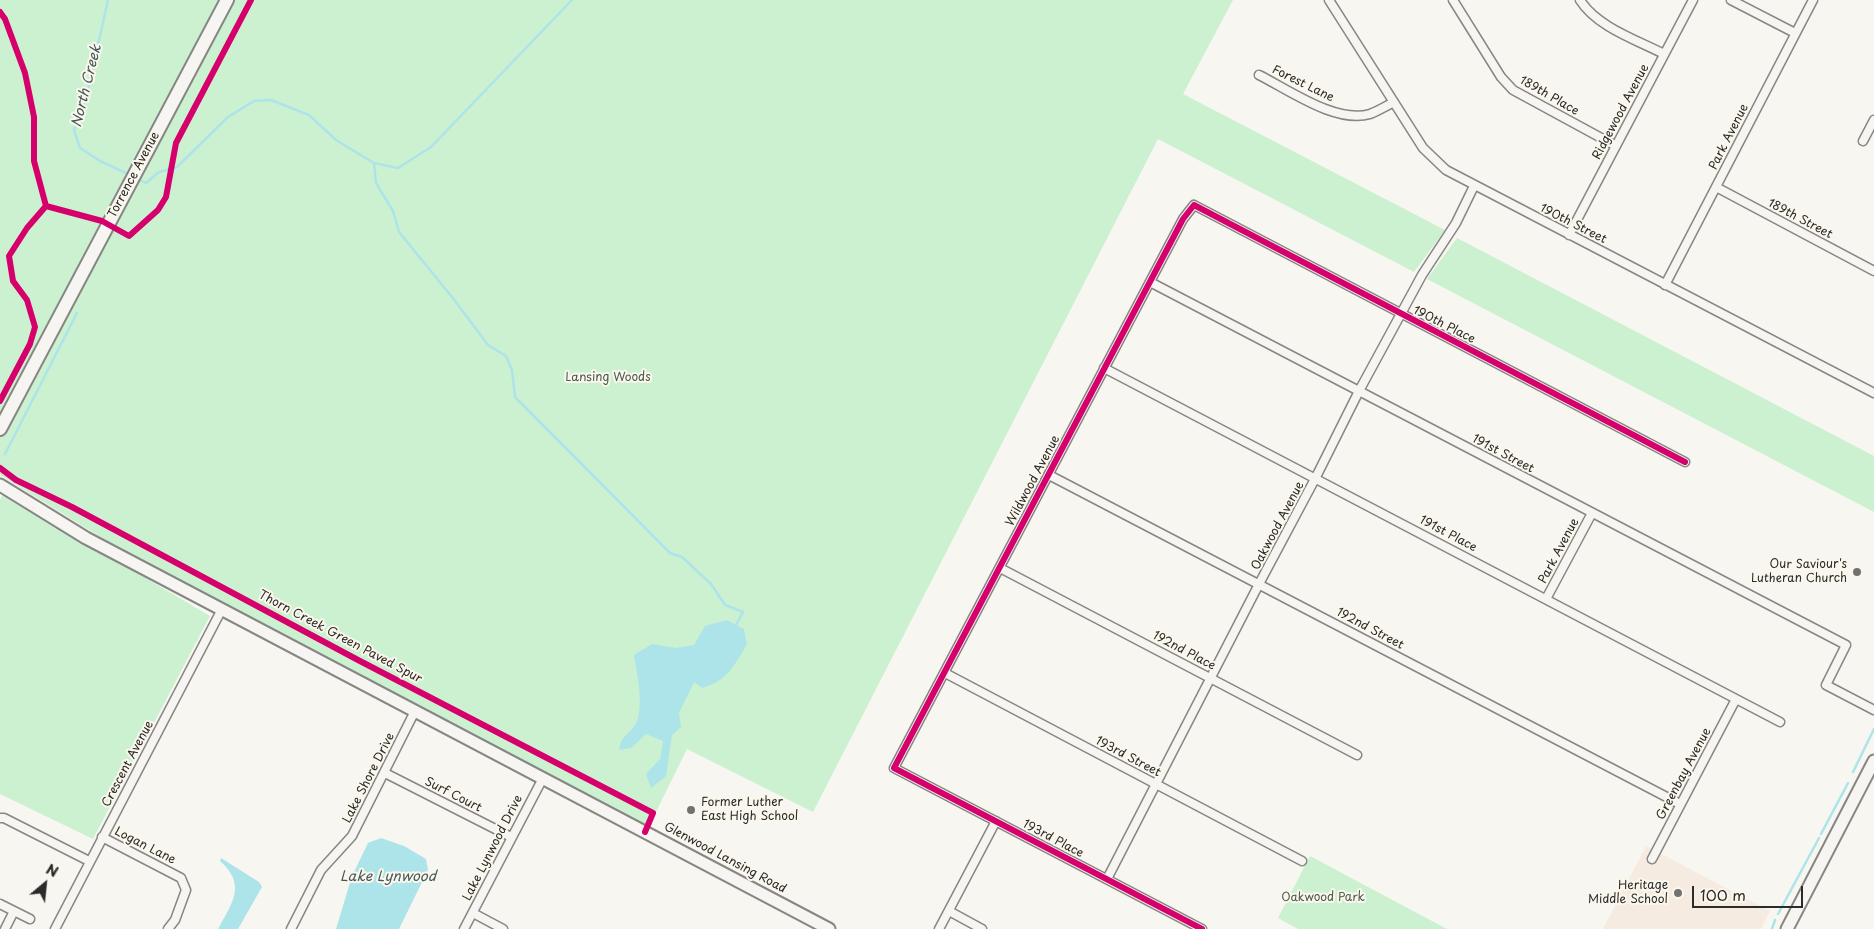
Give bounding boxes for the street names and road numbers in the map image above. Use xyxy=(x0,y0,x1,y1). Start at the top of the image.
street label: Ridgewood Avenue xyxy=(1590,62,1652,162)
street label: Forest Lane xyxy=(1270,63,1336,105)
street label: 189th Place xyxy=(1517,73,1581,119)
street label: Park Avenue xyxy=(1706,102,1752,172)
street label: Torrence Avenue xyxy=(105,129,163,221)
street label: 189th Street xyxy=(1765,196,1835,242)
street label: 190th Street xyxy=(1537,201,1609,247)
street label: 190th Place xyxy=(1410,303,1478,347)
street label: 191st Street xyxy=(1470,432,1536,476)
street label: Wildwood Avenue xyxy=(1003,433,1063,529)
street label: Oakwood Avenue xyxy=(1249,479,1307,573)
street label: 191st Place xyxy=(1417,513,1479,555)
street label: Park Avenue xyxy=(1536,516,1582,586)
street label: Thorn Creek Green Paved Spur xyxy=(256,588,424,686)
street label: 192nd Street xyxy=(1334,605,1406,653)
street label: 192nd Place xyxy=(1150,628,1218,674)
street label: Crescent Avenue xyxy=(99,718,157,810)
street label: Greenbay Avenue xyxy=(1654,726,1714,822)
street label: Lake Shore Drive xyxy=(340,730,398,826)
street label: 193rd Street xyxy=(1093,734,1163,780)
street label: Surf Court xyxy=(422,775,484,815)
street label: Lake Lynwood Drive xyxy=(460,793,526,903)
street label: 193rd Place xyxy=(1020,817,1086,861)
street label: Glenwood Lansing Road xyxy=(661,820,789,896)
street label: Logan Lane xyxy=(112,824,178,868)

